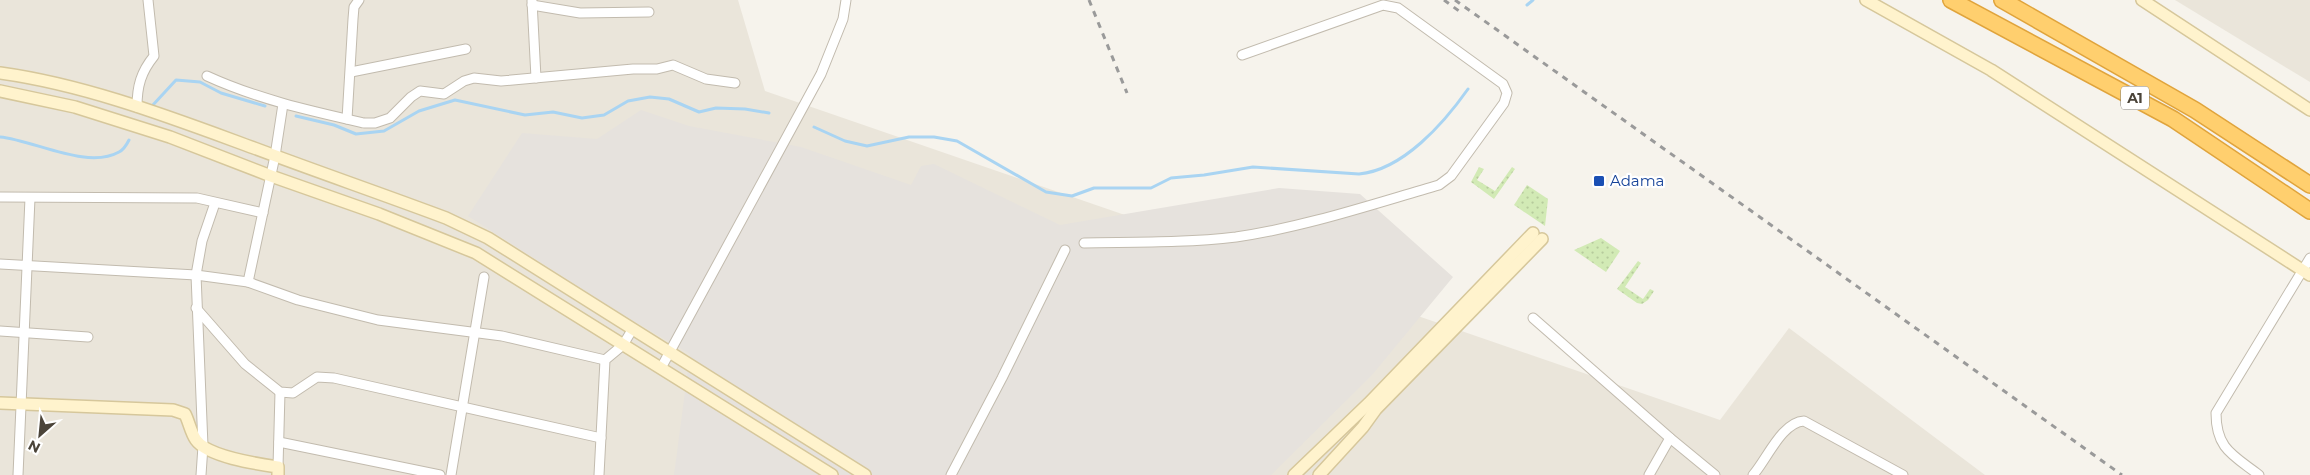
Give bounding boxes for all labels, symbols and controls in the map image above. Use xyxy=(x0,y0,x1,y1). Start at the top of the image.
road number: A1 xyxy=(2121,86,2149,110)
place label: Adama xyxy=(1610,171,1664,190)
marker: Adama xyxy=(1592,174,1606,188)
north arrow xyxy=(15,410,65,460)
text: N xyxy=(25,436,43,457)

